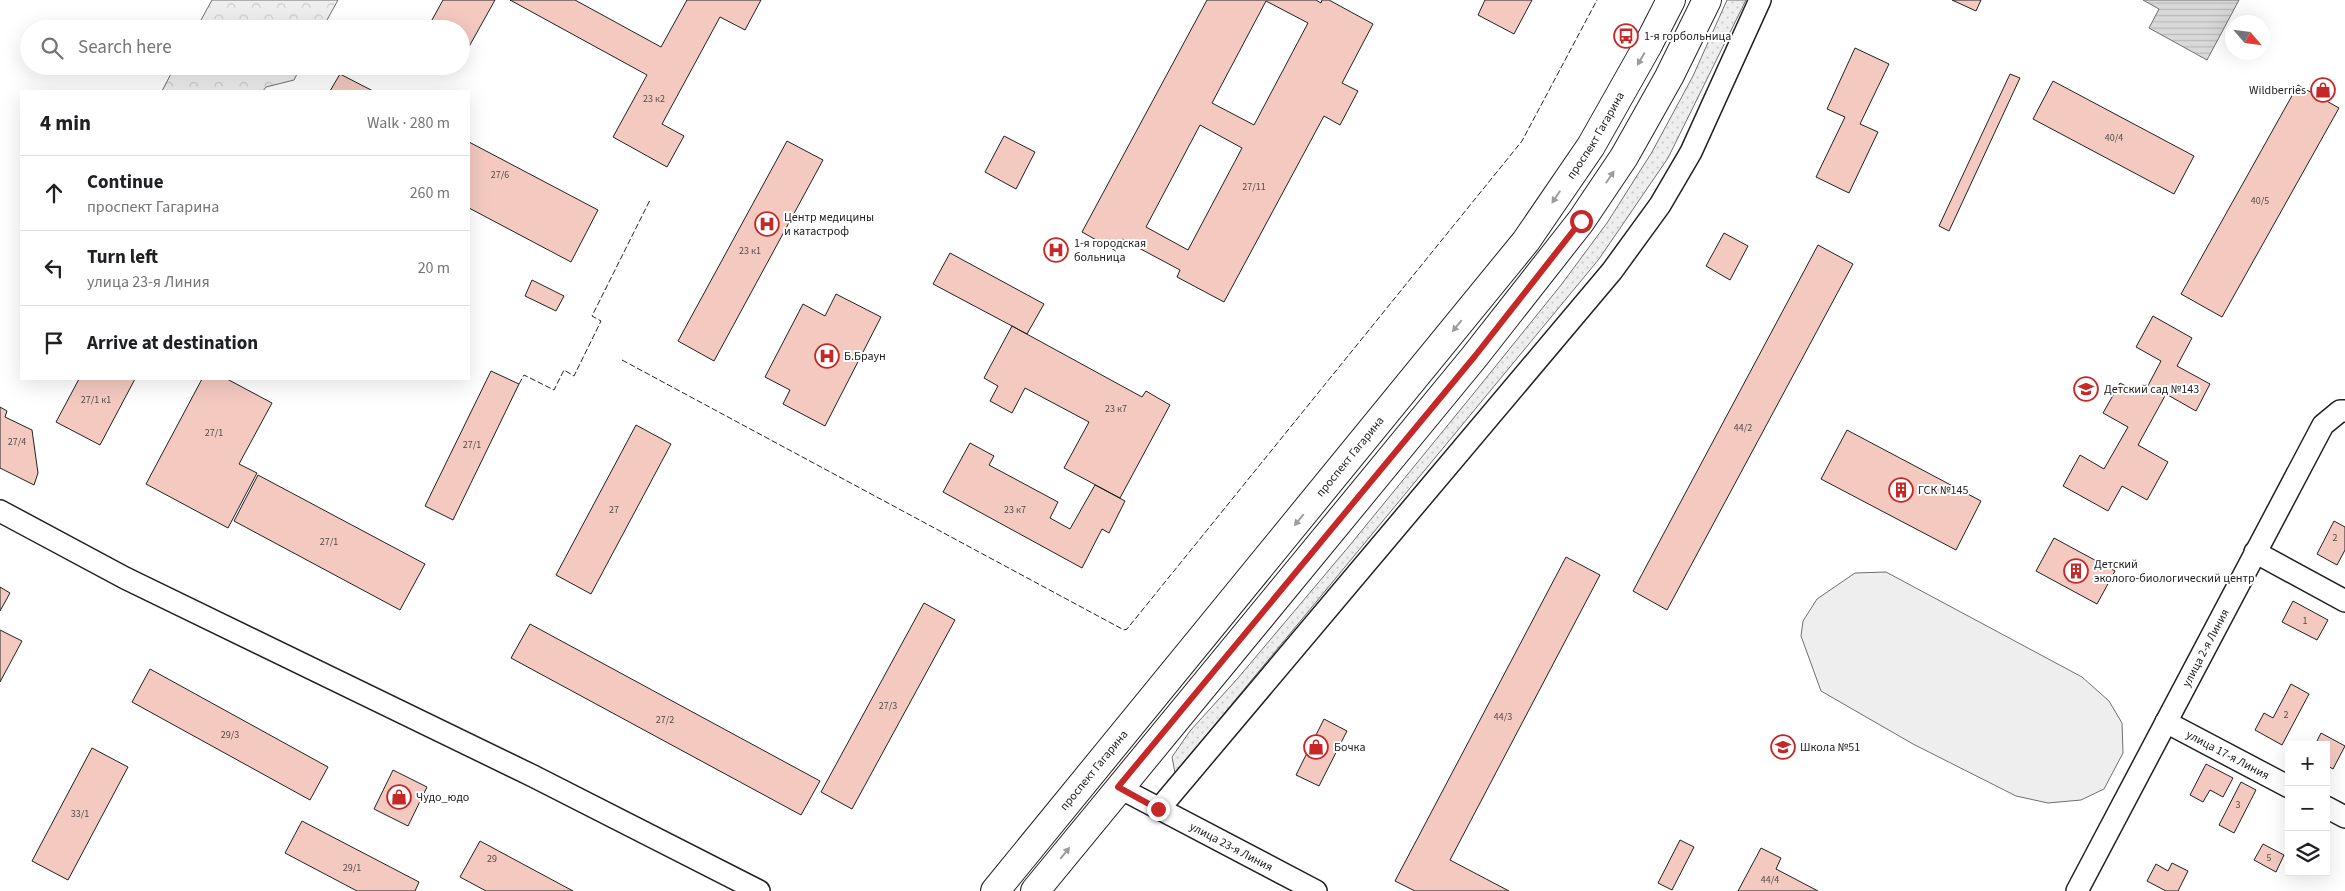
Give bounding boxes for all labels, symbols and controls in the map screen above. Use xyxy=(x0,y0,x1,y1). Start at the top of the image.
north arrow xyxy=(2225,15,2270,60)
search box xyxy=(20,20,470,75)
bus stop icon: 1-я горбольница xyxy=(1613,23,1639,49)
place label: 1-я горбольница xyxy=(1644,28,1731,45)
icon: search xyxy=(38,34,66,62)
text: Search here xyxy=(78,34,172,61)
one-way arrow xyxy=(1636,52,1645,65)
shop icon: Wildberries xyxy=(2310,77,2336,103)
place label: Wildberries xyxy=(2249,82,2306,99)
street label: проспект Гагарина xyxy=(1562,88,1629,182)
house number: 23 к2 xyxy=(643,92,665,106)
text: 4 min xyxy=(40,108,91,138)
text: Walk · 280 m xyxy=(367,112,450,134)
house number: 40/4 xyxy=(2105,131,2123,145)
house number: 27/6 xyxy=(491,168,509,182)
text: Continue xyxy=(87,169,164,196)
one-way arrow xyxy=(1605,171,1615,184)
icon: ahead xyxy=(40,179,68,207)
house number: 27/11 xyxy=(1242,180,1266,194)
text: 260 m xyxy=(410,182,450,204)
one-way arrow xyxy=(1551,190,1561,204)
house number: 40/5 xyxy=(2251,194,2269,208)
text: проспект Гагарина xyxy=(87,196,219,218)
place label: Центр медицины и катастроф xyxy=(784,209,874,240)
route start xyxy=(1570,210,1593,233)
hospital icon: Центр медицины и катастроф xyxy=(754,211,780,237)
place label: 1-я городская больница xyxy=(1074,235,1146,266)
hospital icon: 1-я городская больница xyxy=(1043,237,1069,263)
text: Turn left xyxy=(87,244,158,271)
house number: 23 к1 xyxy=(739,244,761,258)
icon: left xyxy=(40,254,68,282)
text: 20 m xyxy=(418,257,450,279)
text: улица 23-я Линия xyxy=(87,271,210,293)
one-way arrow xyxy=(1451,319,1462,332)
icon: arrive xyxy=(40,329,68,357)
text: Arrive at destination xyxy=(87,330,258,357)
hospital icon: Б.Браун xyxy=(814,343,840,369)
place label: Б.Браун xyxy=(844,348,886,365)
school or university icon: Детский сад №143 xyxy=(2073,376,2099,402)
place label: Детский сад №143 xyxy=(2104,381,2199,398)
house number: 27/1 к1 xyxy=(81,393,111,407)
house number: 23 к7 xyxy=(1105,402,1127,416)
street label: проспект Гагарина xyxy=(1312,413,1388,500)
house number: 44/2 xyxy=(1734,421,1752,435)
house number: 27/1 xyxy=(205,426,223,440)
house number: 27/4 xyxy=(8,435,26,449)
house number: 27/1 xyxy=(463,438,481,452)
building icon: ГСК №145 xyxy=(1888,477,1914,503)
place label: ГСК №145 xyxy=(1918,482,1968,499)
house number: 27 xyxy=(609,503,619,517)
house number: 23 к7 xyxy=(1004,503,1026,517)
one-way arrow xyxy=(1293,513,1304,526)
house number: 2 xyxy=(2333,531,2338,545)
house number: 27/1 xyxy=(320,535,338,549)
place label: Детский эколого-биологический центр xyxy=(2094,556,2255,587)
building icon: Детский эколого-биологический центр xyxy=(2063,558,2089,584)
street label: улица 2-я Линия xyxy=(2178,606,2233,690)
house number: 1 xyxy=(2303,614,2308,628)
house number: 27/3 xyxy=(879,699,897,713)
house number: 2 xyxy=(2284,708,2289,722)
house number: 44/3 xyxy=(1494,710,1512,724)
house number: 27/2 xyxy=(656,713,674,727)
street label: проспект Гагарина xyxy=(1056,726,1132,814)
street label: улица 17-я Линия xyxy=(2183,726,2273,784)
house number: 29/3 xyxy=(221,728,239,742)
shop icon: Бочка xyxy=(1303,734,1329,760)
school or university icon: Школа №51 xyxy=(1770,734,1796,760)
place label: Бочка xyxy=(1334,739,1365,756)
place label: Школа №51 xyxy=(1800,739,1860,756)
map controls xyxy=(2285,741,2330,876)
button: + xyxy=(2285,741,2330,786)
shop icon: Чудо_юдо xyxy=(386,784,412,810)
button: − xyxy=(2285,786,2330,831)
place label: Чудо_юдо xyxy=(416,789,469,806)
route end xyxy=(1147,798,1170,821)
house number: 3 xyxy=(2236,798,2241,812)
house number: 33/1 xyxy=(71,807,89,821)
street label: улица 23-я Линия xyxy=(1187,818,1276,875)
button: layers xyxy=(2285,831,2330,876)
one-way arrow xyxy=(1060,847,1071,860)
house number: 5 xyxy=(2267,851,2272,865)
house number: 29 xyxy=(487,852,497,866)
house number: 29/1 xyxy=(343,861,361,875)
house number: 44/4 xyxy=(1761,873,1779,887)

